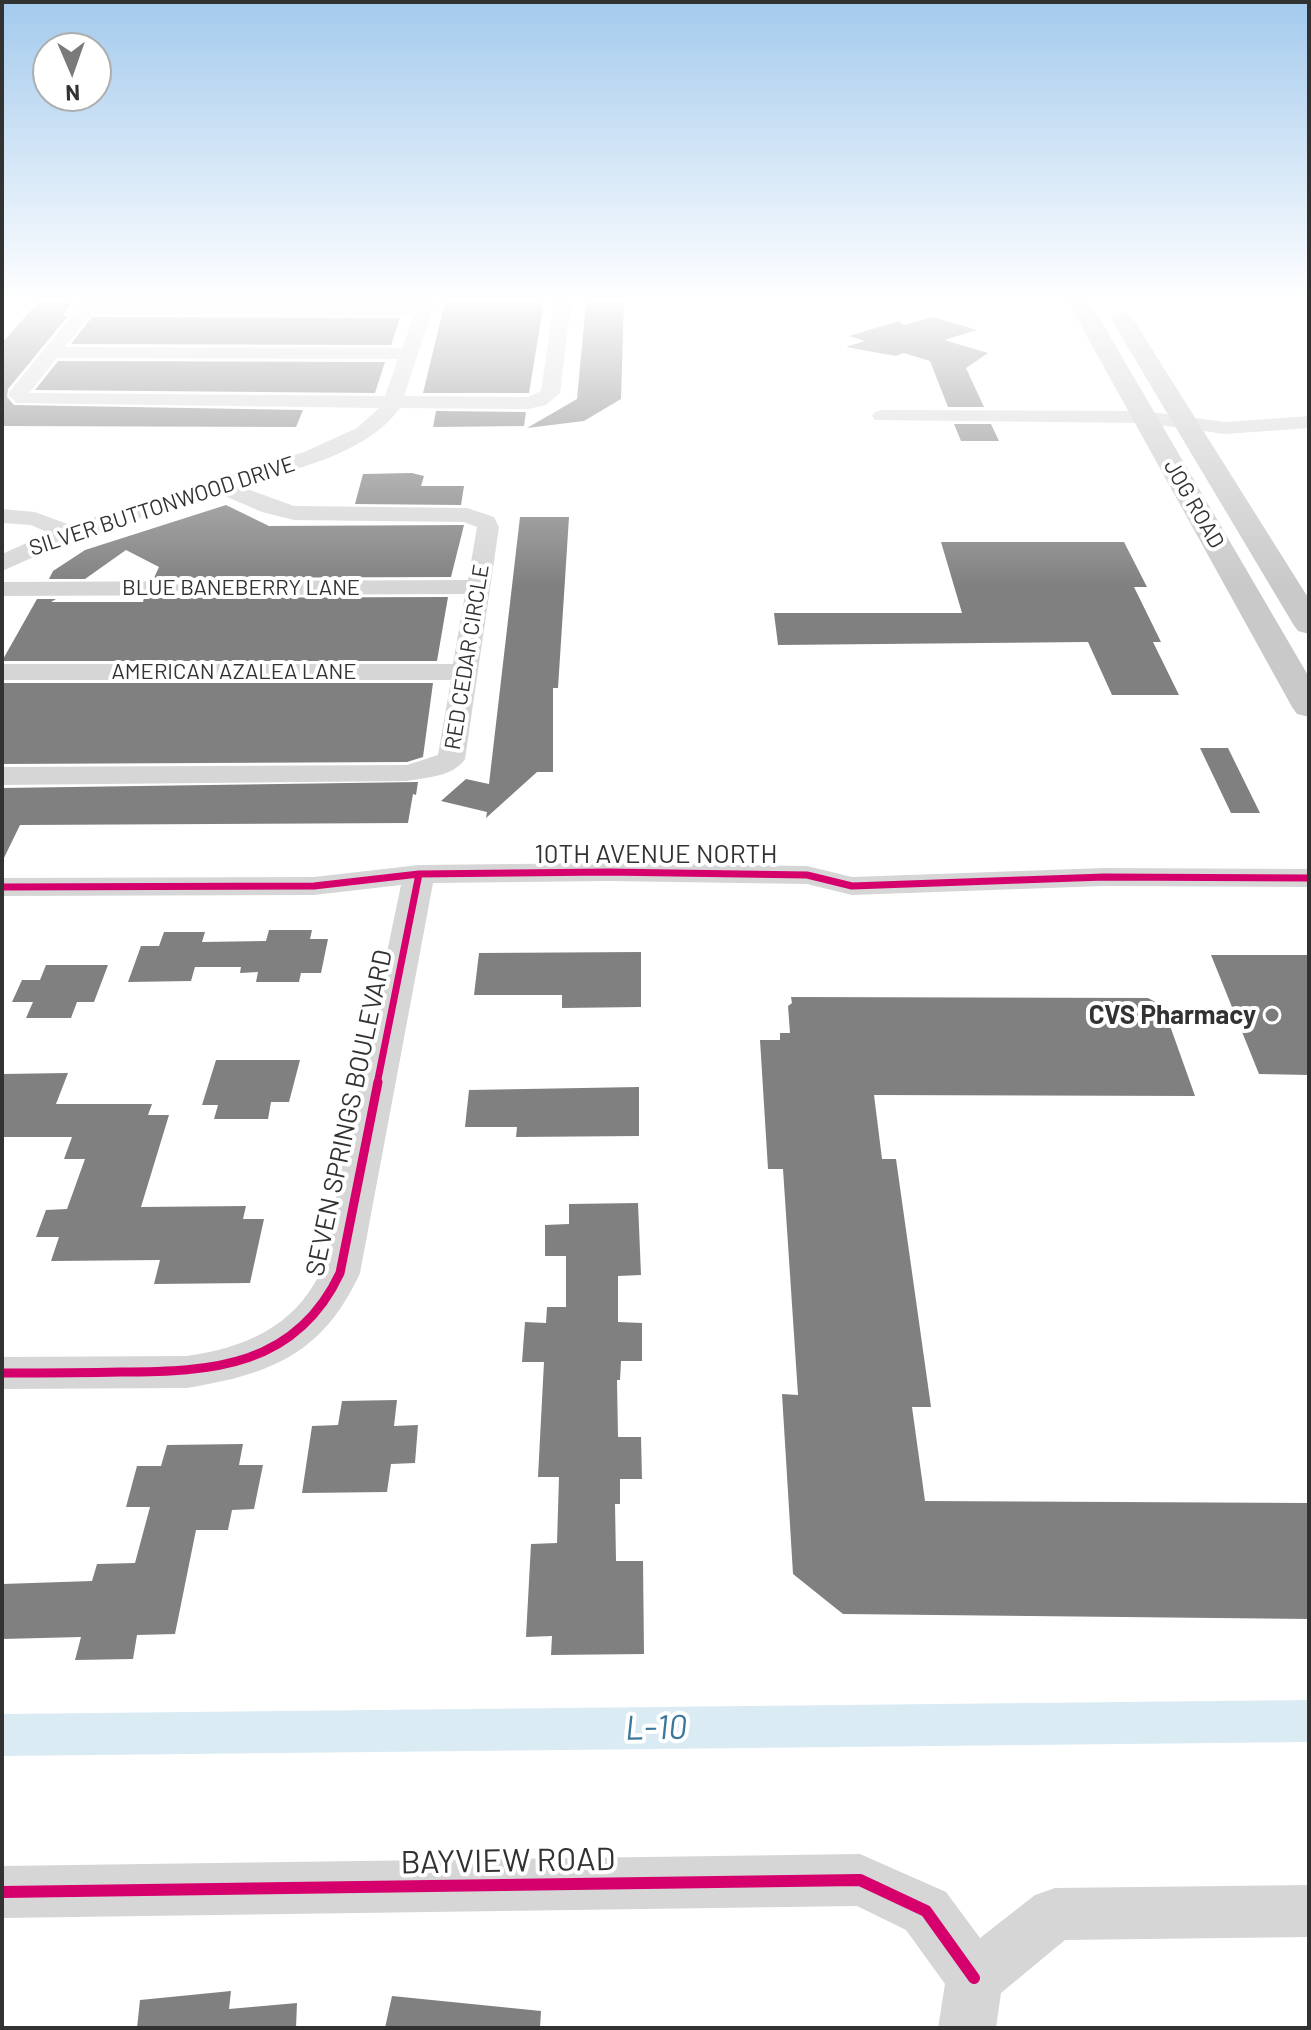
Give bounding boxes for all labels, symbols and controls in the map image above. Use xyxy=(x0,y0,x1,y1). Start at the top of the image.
north arrow xyxy=(32,32,112,112)
text: N xyxy=(65,81,81,107)
street label: SILVER BUTTONWOOD DRIVE xyxy=(26,451,298,561)
street label: JOG ROAD xyxy=(1158,455,1230,553)
street label: RED CEDAR CIRCLE xyxy=(439,562,495,752)
street label: BLUE BANEBERRY LANE xyxy=(122,575,360,601)
street label: AMERICAN AZALEA LANE xyxy=(112,659,356,685)
street label: 10TH AVENUE NORTH xyxy=(535,838,777,870)
street label: SEVEN SPRINGS BOULEVARD xyxy=(299,947,399,1279)
place label: CVS Pharmacy xyxy=(1089,999,1256,1031)
marker: CVS Pharmacy xyxy=(1263,1006,1281,1024)
water label: L-10 xyxy=(625,1707,687,1749)
street label: BAYVIEW ROAD xyxy=(400,1840,616,1882)

